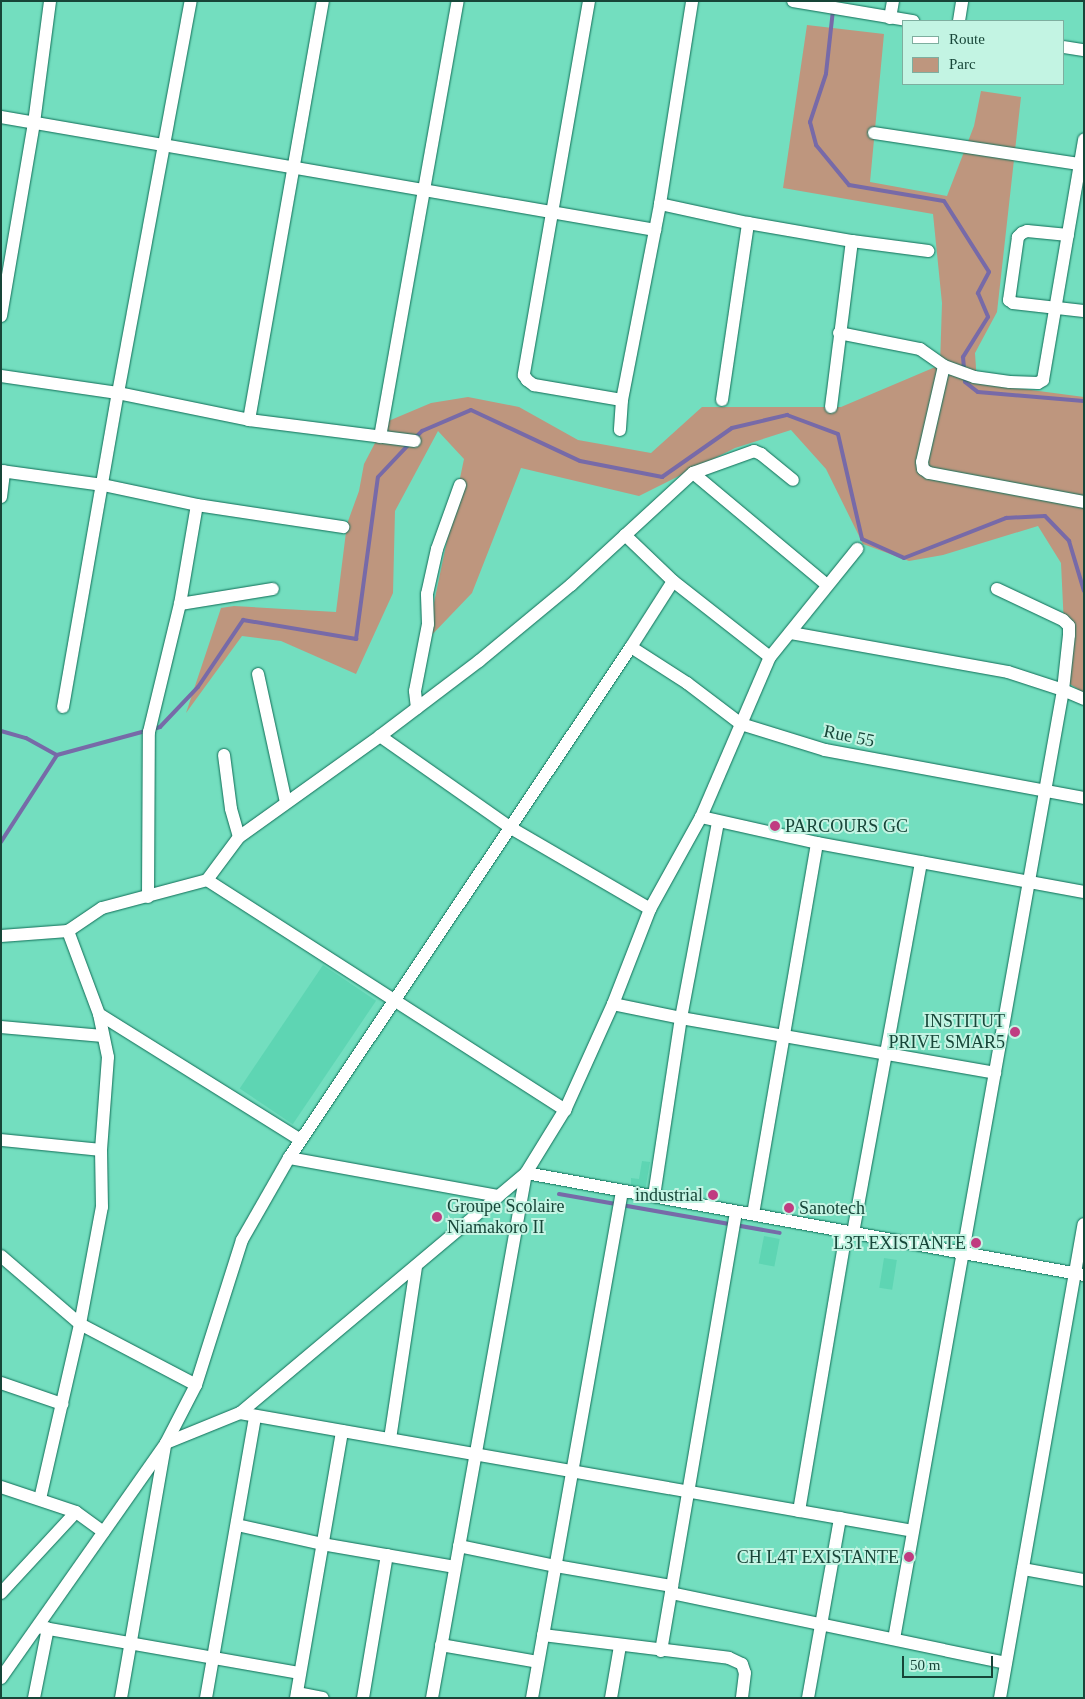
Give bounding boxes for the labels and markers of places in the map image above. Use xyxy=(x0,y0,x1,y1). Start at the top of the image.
place label: PARCOURS GC xyxy=(785,815,908,837)
marker: PARCOURS GC xyxy=(769,820,781,832)
place label: INSTITUT PRIVE SMAR5 xyxy=(888,1011,1005,1054)
marker: INSTITUT PRIVE SMAR5 xyxy=(1009,1026,1021,1038)
place label: industrial xyxy=(635,1184,703,1206)
marker: industrial xyxy=(707,1189,719,1201)
place label: Groupe Scolaire Niamakoro II xyxy=(447,1196,564,1238)
place label: Sanotech xyxy=(799,1197,865,1219)
marker: Sanotech xyxy=(783,1202,795,1214)
marker: Groupe Scolaire Niamakoro II xyxy=(431,1211,443,1223)
place label: L3T EXISTANTE xyxy=(833,1232,966,1254)
marker: L3T EXISTANTE xyxy=(970,1237,982,1249)
place label: CH L4T EXISTANTE xyxy=(736,1546,899,1568)
marker: CH L4T EXISTANTE xyxy=(903,1551,915,1563)

